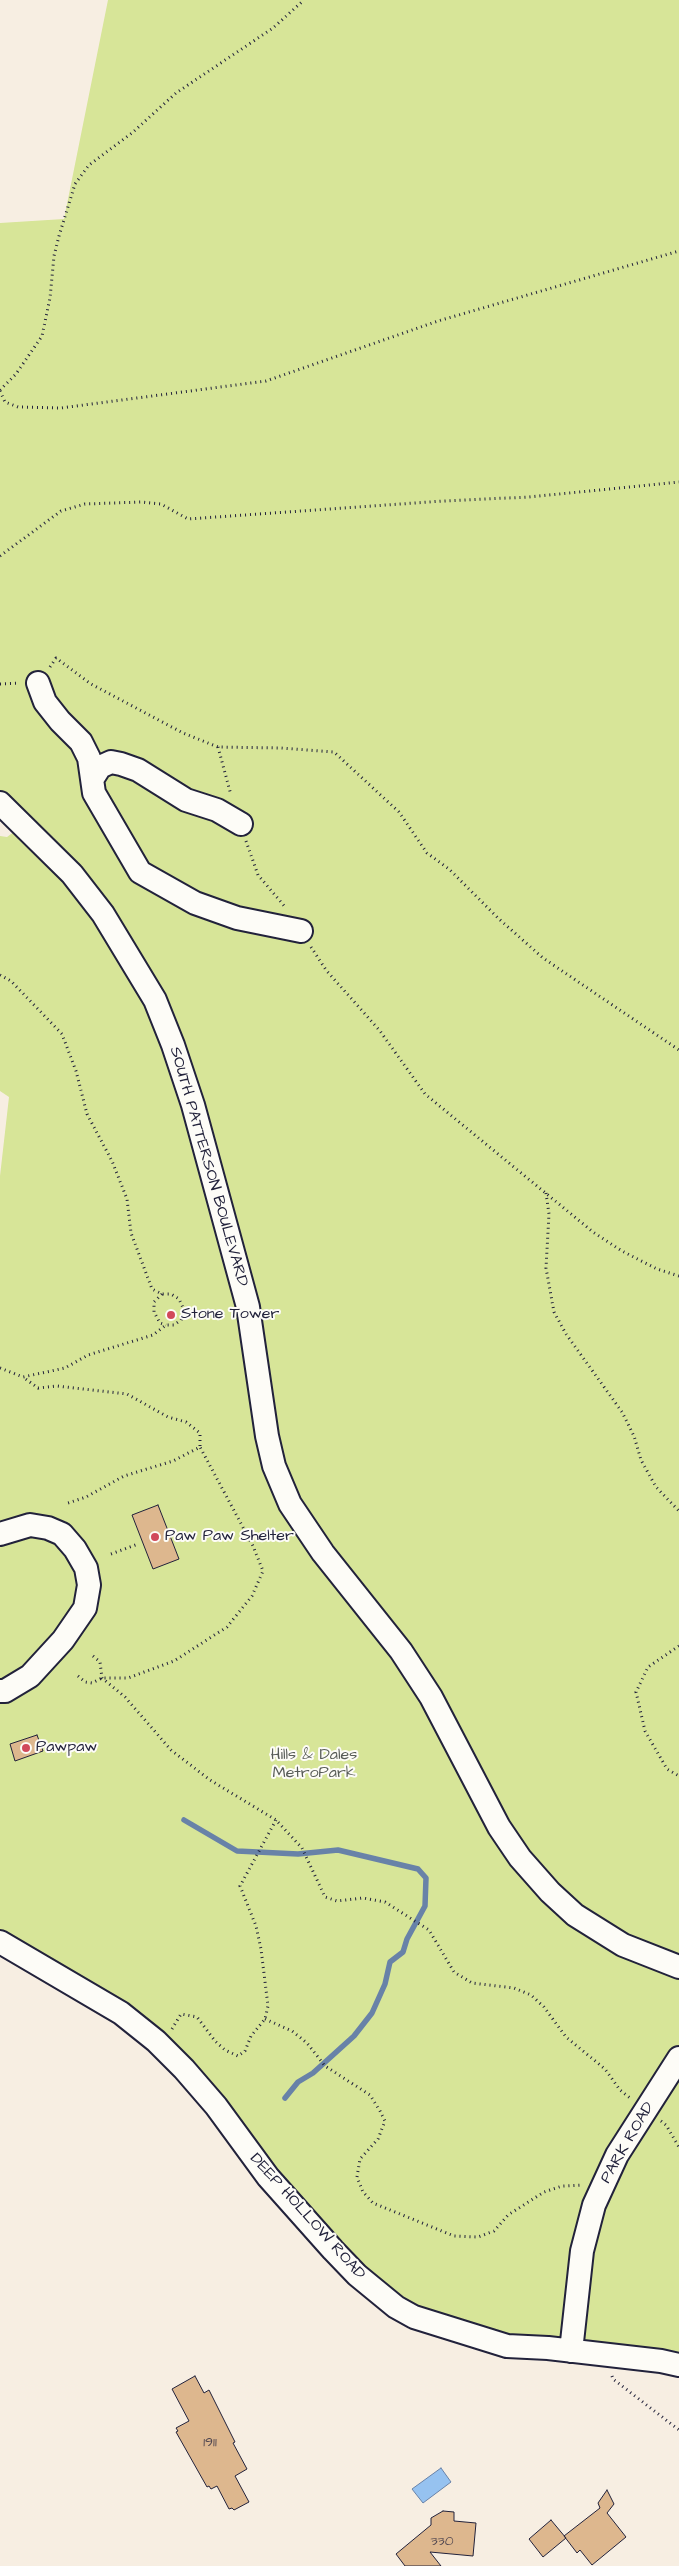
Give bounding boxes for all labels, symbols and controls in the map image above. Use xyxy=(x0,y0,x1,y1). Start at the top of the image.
street label: SOUTH PATTERSON BOULEVARD xyxy=(165,1045,251,1289)
place label: Stone Tower xyxy=(181,1305,279,1325)
marker: Stone Tower xyxy=(165,1309,177,1321)
place label: Paw Paw Shelter xyxy=(165,1527,294,1547)
marker: Paw Paw Shelter xyxy=(149,1531,161,1543)
place label: Pawpaw xyxy=(36,1738,97,1758)
marker: Pawpaw xyxy=(20,1742,32,1754)
park label: Hills & Dales MetroPark xyxy=(271,1746,357,1784)
street label: PARK ROAD xyxy=(597,2099,659,2187)
street label: DEEP HOLLOW ROAD xyxy=(245,2150,369,2284)
house number: 1911 xyxy=(203,2435,217,2451)
house number: 330 xyxy=(430,2534,454,2550)

